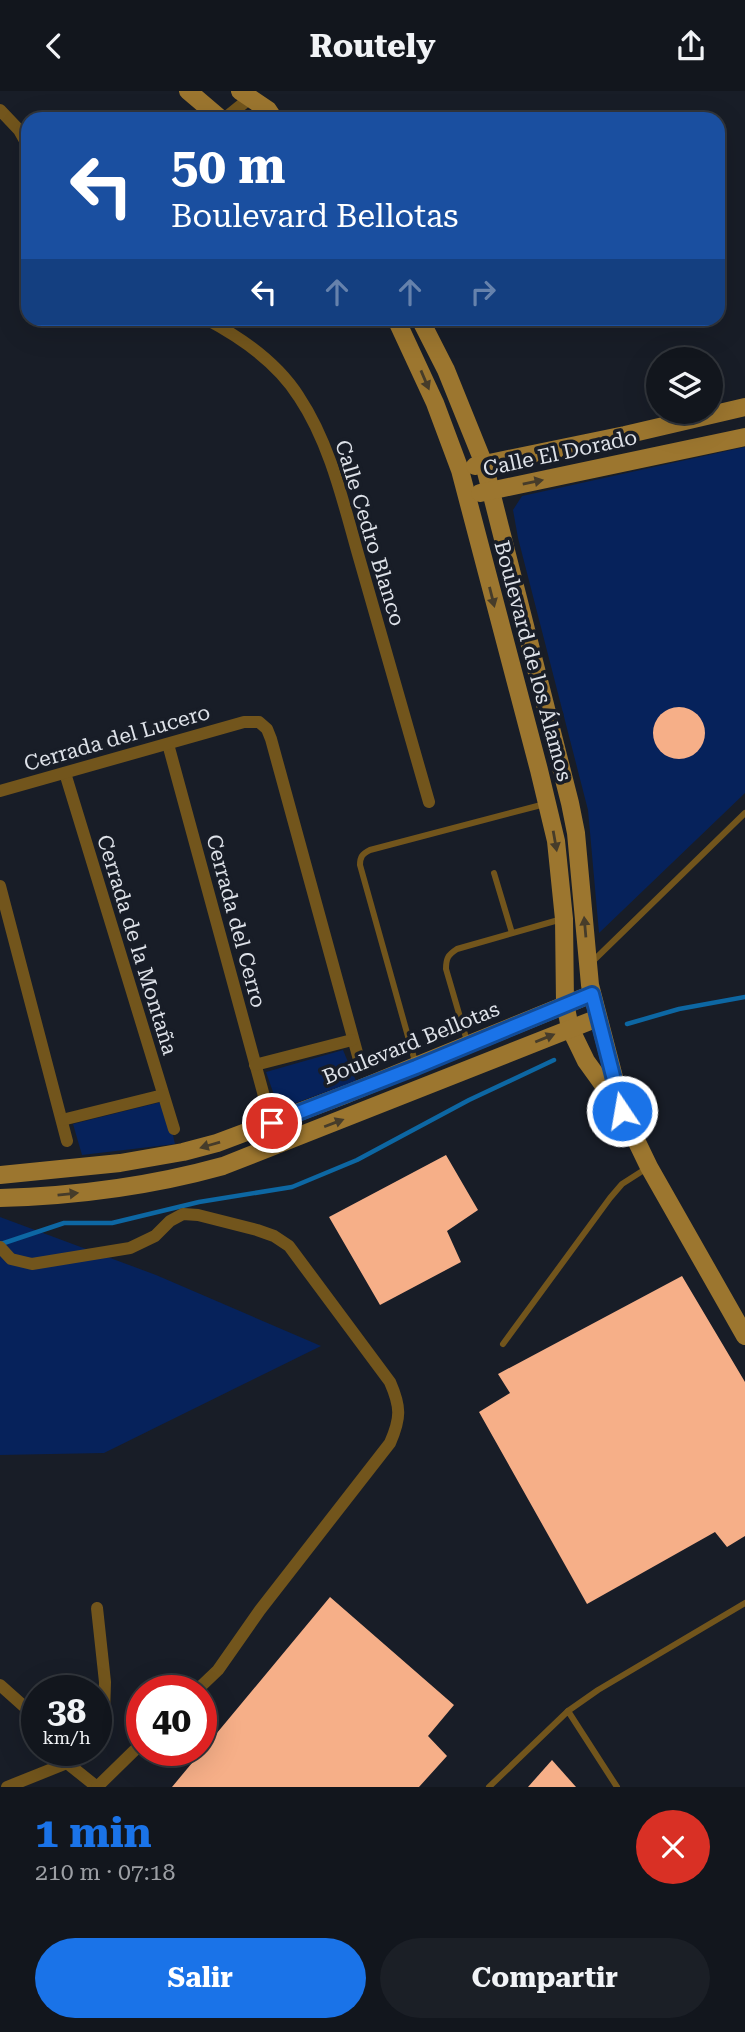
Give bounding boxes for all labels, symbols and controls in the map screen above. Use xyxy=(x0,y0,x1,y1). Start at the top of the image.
icon: back xyxy=(35,27,73,65)
text: Routely xyxy=(310,27,435,65)
icon: share xyxy=(672,27,710,65)
text: 50 m xyxy=(171,138,286,195)
icon: left xyxy=(56,140,147,231)
text: Boulevard Bellotas xyxy=(171,197,459,235)
icon: left xyxy=(245,273,283,311)
icon: ahead xyxy=(318,273,356,311)
icon: ahead xyxy=(391,273,429,311)
icon: right xyxy=(464,273,502,311)
map controls xyxy=(646,347,723,424)
button: layers xyxy=(646,347,723,424)
one-way arrow xyxy=(419,370,431,390)
street label: Calle El Dorado xyxy=(481,425,639,481)
street label: Calle Cedro Blanco xyxy=(330,437,410,629)
one-way arrow xyxy=(522,476,544,487)
street label: Boulevard de los Álamos xyxy=(489,538,578,784)
one-way arrow xyxy=(487,586,498,608)
street label: Cerrada del Lucero xyxy=(21,700,213,776)
one-way arrow xyxy=(550,830,561,852)
street label: Cerrada de la Montaña xyxy=(92,832,182,1059)
street label: Cerrada del Cerro xyxy=(201,832,271,1010)
one-way arrow xyxy=(579,916,590,938)
street label: Boulevard Bellotas xyxy=(319,997,503,1089)
one-way arrow xyxy=(534,1033,555,1044)
position arrow xyxy=(585,1074,659,1148)
pin xyxy=(242,1093,302,1153)
icon: arrive xyxy=(253,1104,291,1142)
one-way arrow xyxy=(323,1117,344,1128)
one-way arrow xyxy=(199,1140,220,1150)
one-way arrow xyxy=(57,1188,79,1199)
speed limit sign: 40 xyxy=(126,1675,217,1766)
text: 38 xyxy=(47,1691,86,1732)
text: km/h xyxy=(42,1727,91,1748)
text: 1 min xyxy=(35,1808,152,1857)
button: close xyxy=(636,1810,710,1884)
text: 210 m · 07:18 xyxy=(35,1859,175,1886)
button: Salir xyxy=(35,1938,366,2018)
button: Compartir xyxy=(380,1938,710,2018)

